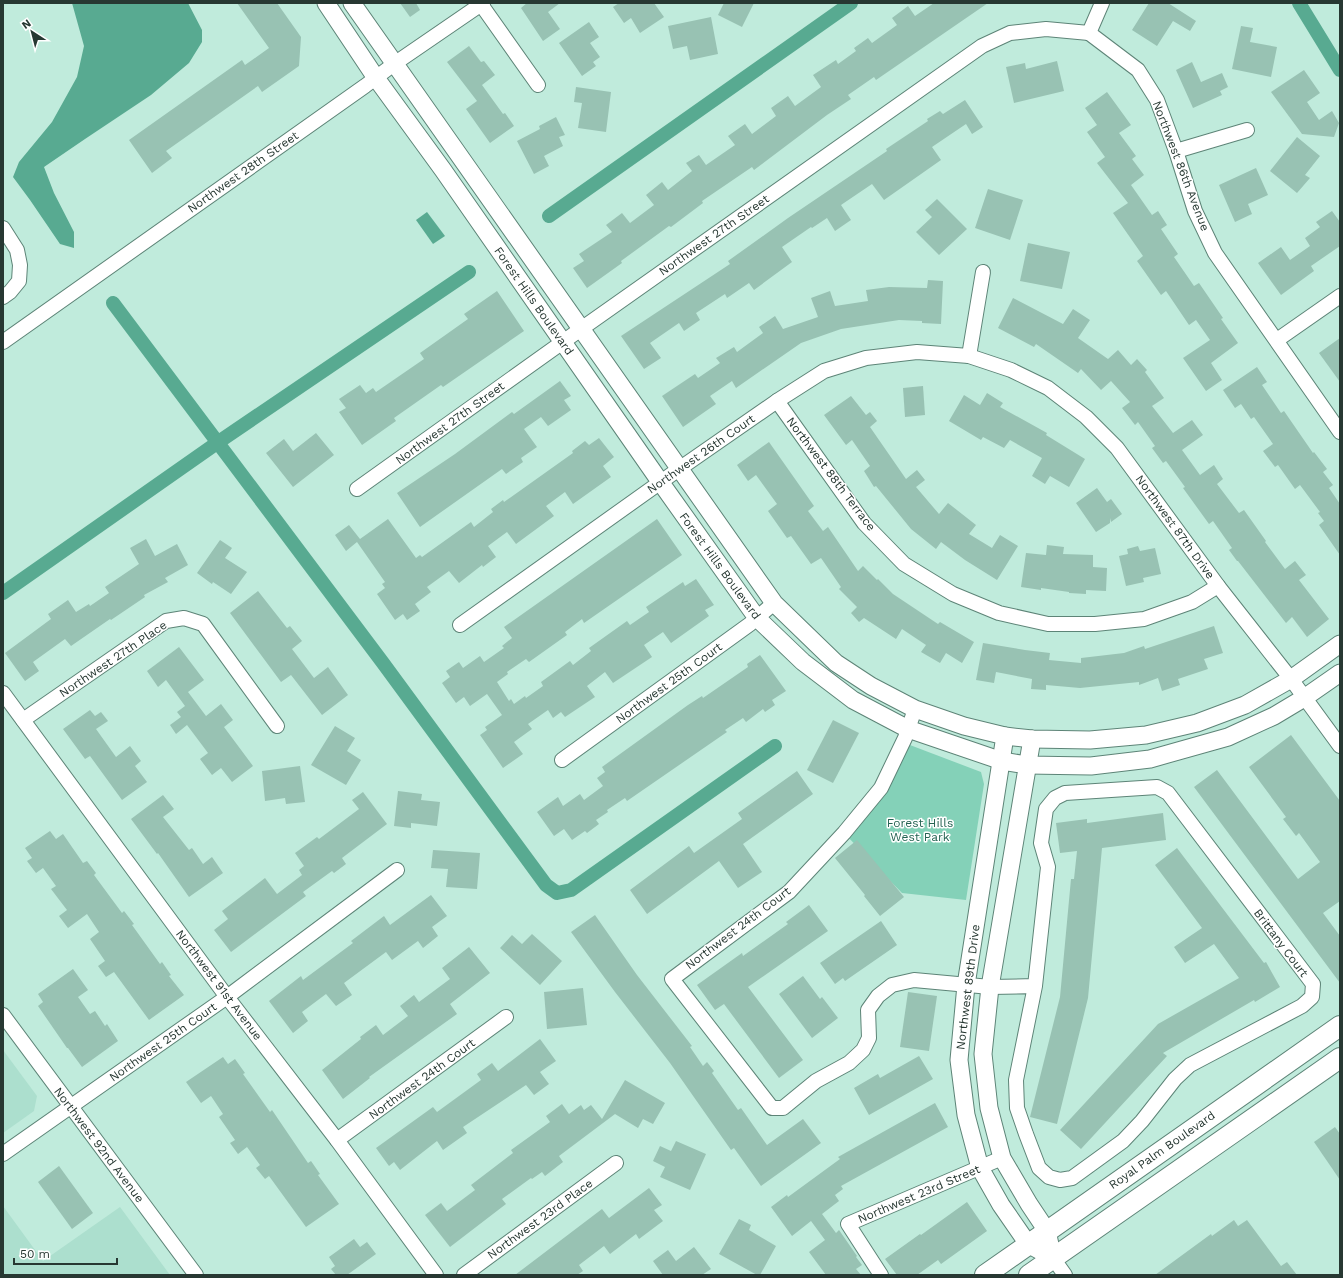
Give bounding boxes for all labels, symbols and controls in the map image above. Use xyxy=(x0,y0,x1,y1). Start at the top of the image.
north arrow xyxy=(12,12,52,52)
text: N xyxy=(19,17,34,32)
street label: Northwest 86th Avenue xyxy=(1150,99,1212,233)
street label: Northwest 28th Street xyxy=(185,128,301,216)
street label: Northwest 27th Street xyxy=(656,192,772,278)
street label: Forest Hills Boulevard xyxy=(491,244,577,358)
street label: Northwest 27th Street xyxy=(393,379,507,467)
street label: Northwest 26th Court xyxy=(644,411,758,497)
street label: Northwest 88th Terrace xyxy=(784,414,878,534)
street label: Northwest 87th Drive xyxy=(1133,472,1217,582)
street label: Forest Hills Boulevard xyxy=(677,510,763,622)
street label: Northwest 27th Place xyxy=(57,618,169,700)
street label: Northwest 25th Court xyxy=(613,640,725,726)
park label: Forest Hills West Park xyxy=(887,816,953,844)
street label: Northwest 24th Court xyxy=(683,884,793,972)
street label: Brittany Court xyxy=(1251,906,1311,980)
street label: Northwest 89th Drive xyxy=(953,923,983,1050)
street label: Northwest 91st Avenue xyxy=(173,927,265,1043)
street label: Northwest 25th Court xyxy=(107,1000,219,1084)
street label: Northwest 24th Court xyxy=(366,1036,478,1122)
street label: Northwest 92nd Avenue xyxy=(51,1085,147,1205)
street label: Royal Palm Boulevard xyxy=(1106,1108,1218,1192)
street label: Northwest 23rd Street xyxy=(856,1162,982,1226)
street label: Northwest 23rd Place xyxy=(485,1176,595,1262)
scale bar xyxy=(14,1240,117,1266)
text: 50 m xyxy=(20,1247,50,1261)

